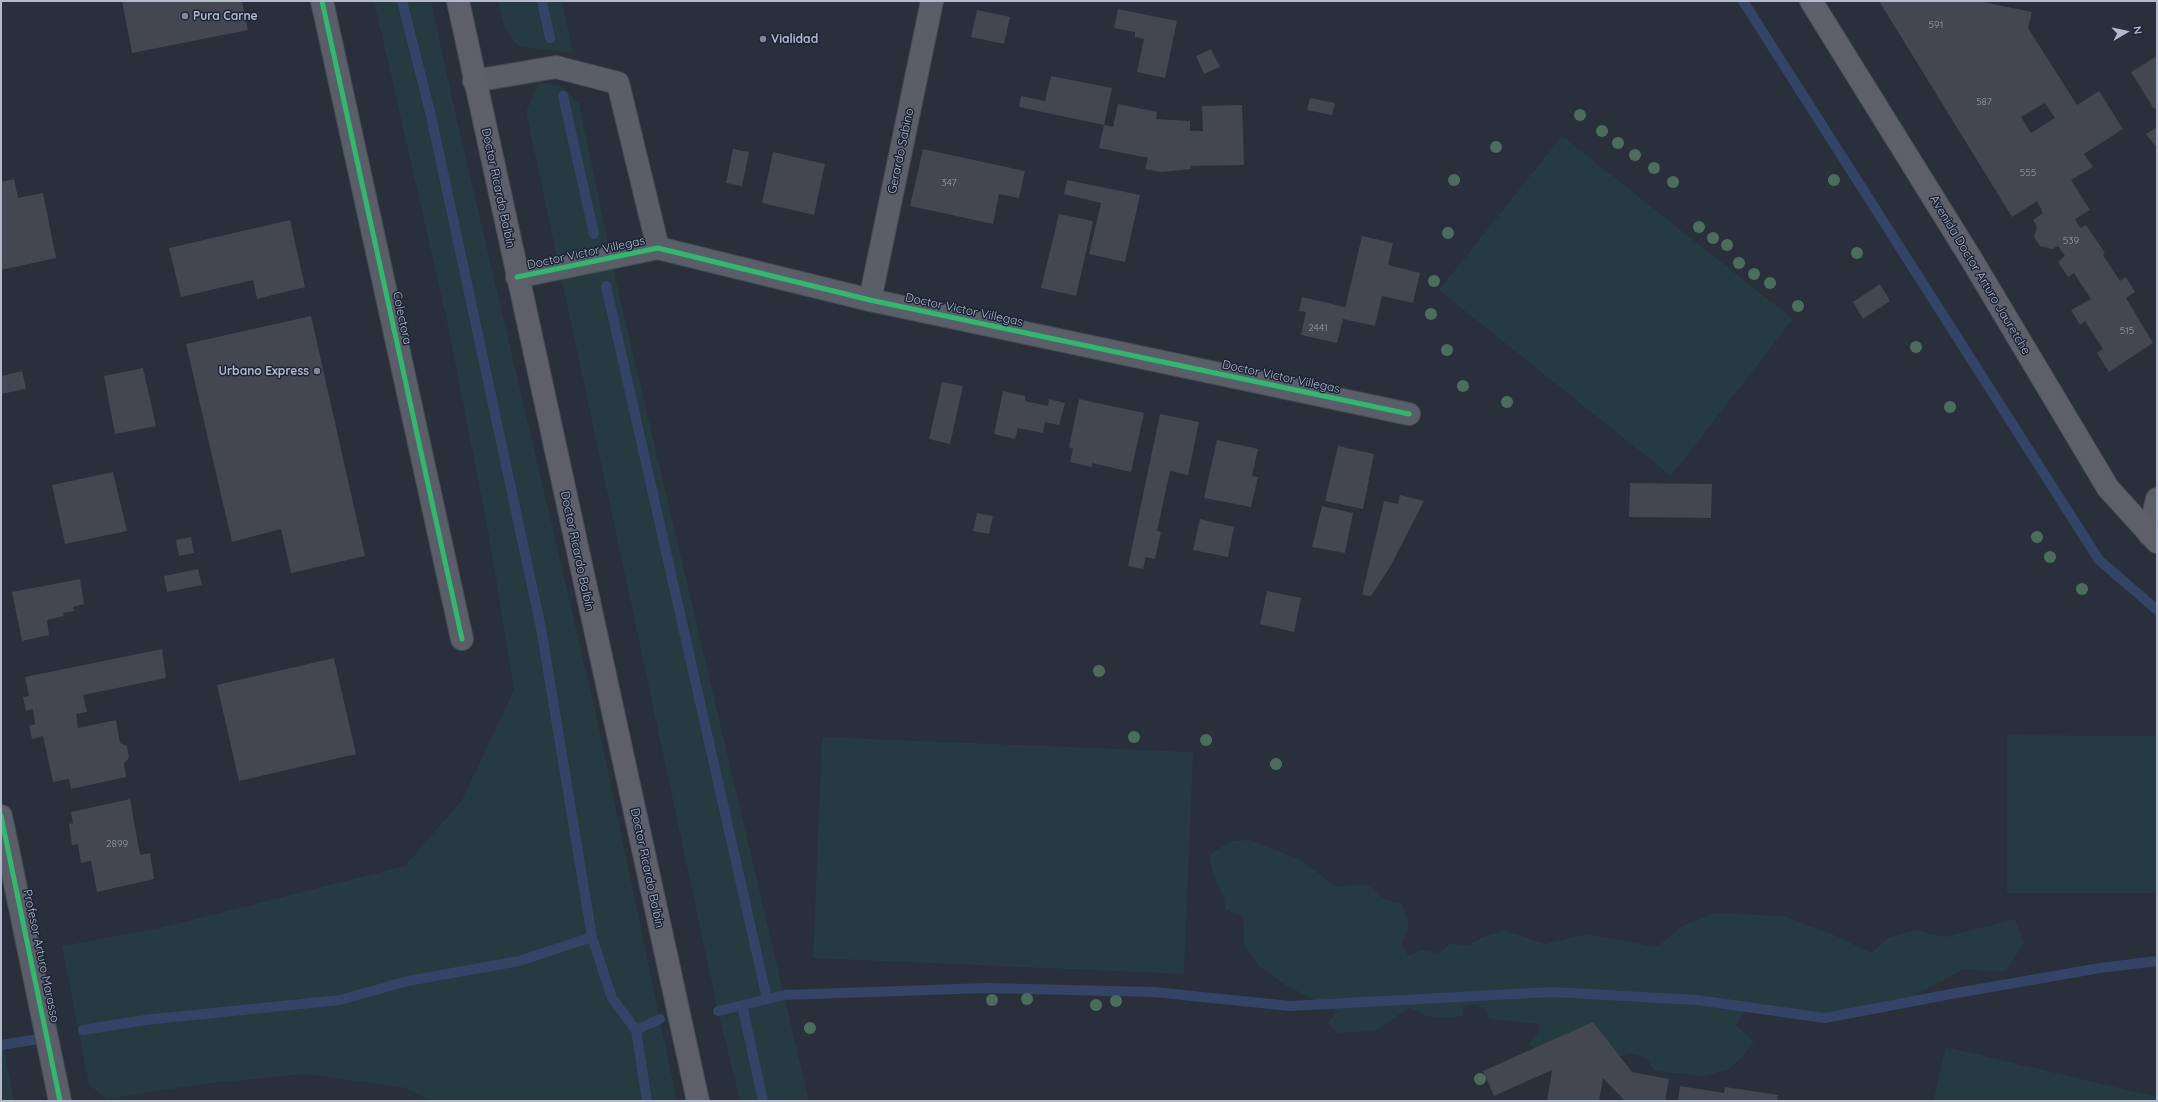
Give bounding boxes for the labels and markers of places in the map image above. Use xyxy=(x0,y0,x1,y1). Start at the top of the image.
place label: Pura Carne xyxy=(193,9,258,23)
marker: Pura Carne xyxy=(180,11,190,21)
place label: Vialidad xyxy=(771,32,818,46)
marker: Vialidad xyxy=(758,34,768,44)
place label: Urbano Express xyxy=(218,364,309,378)
marker: Urbano Express xyxy=(312,366,322,376)

